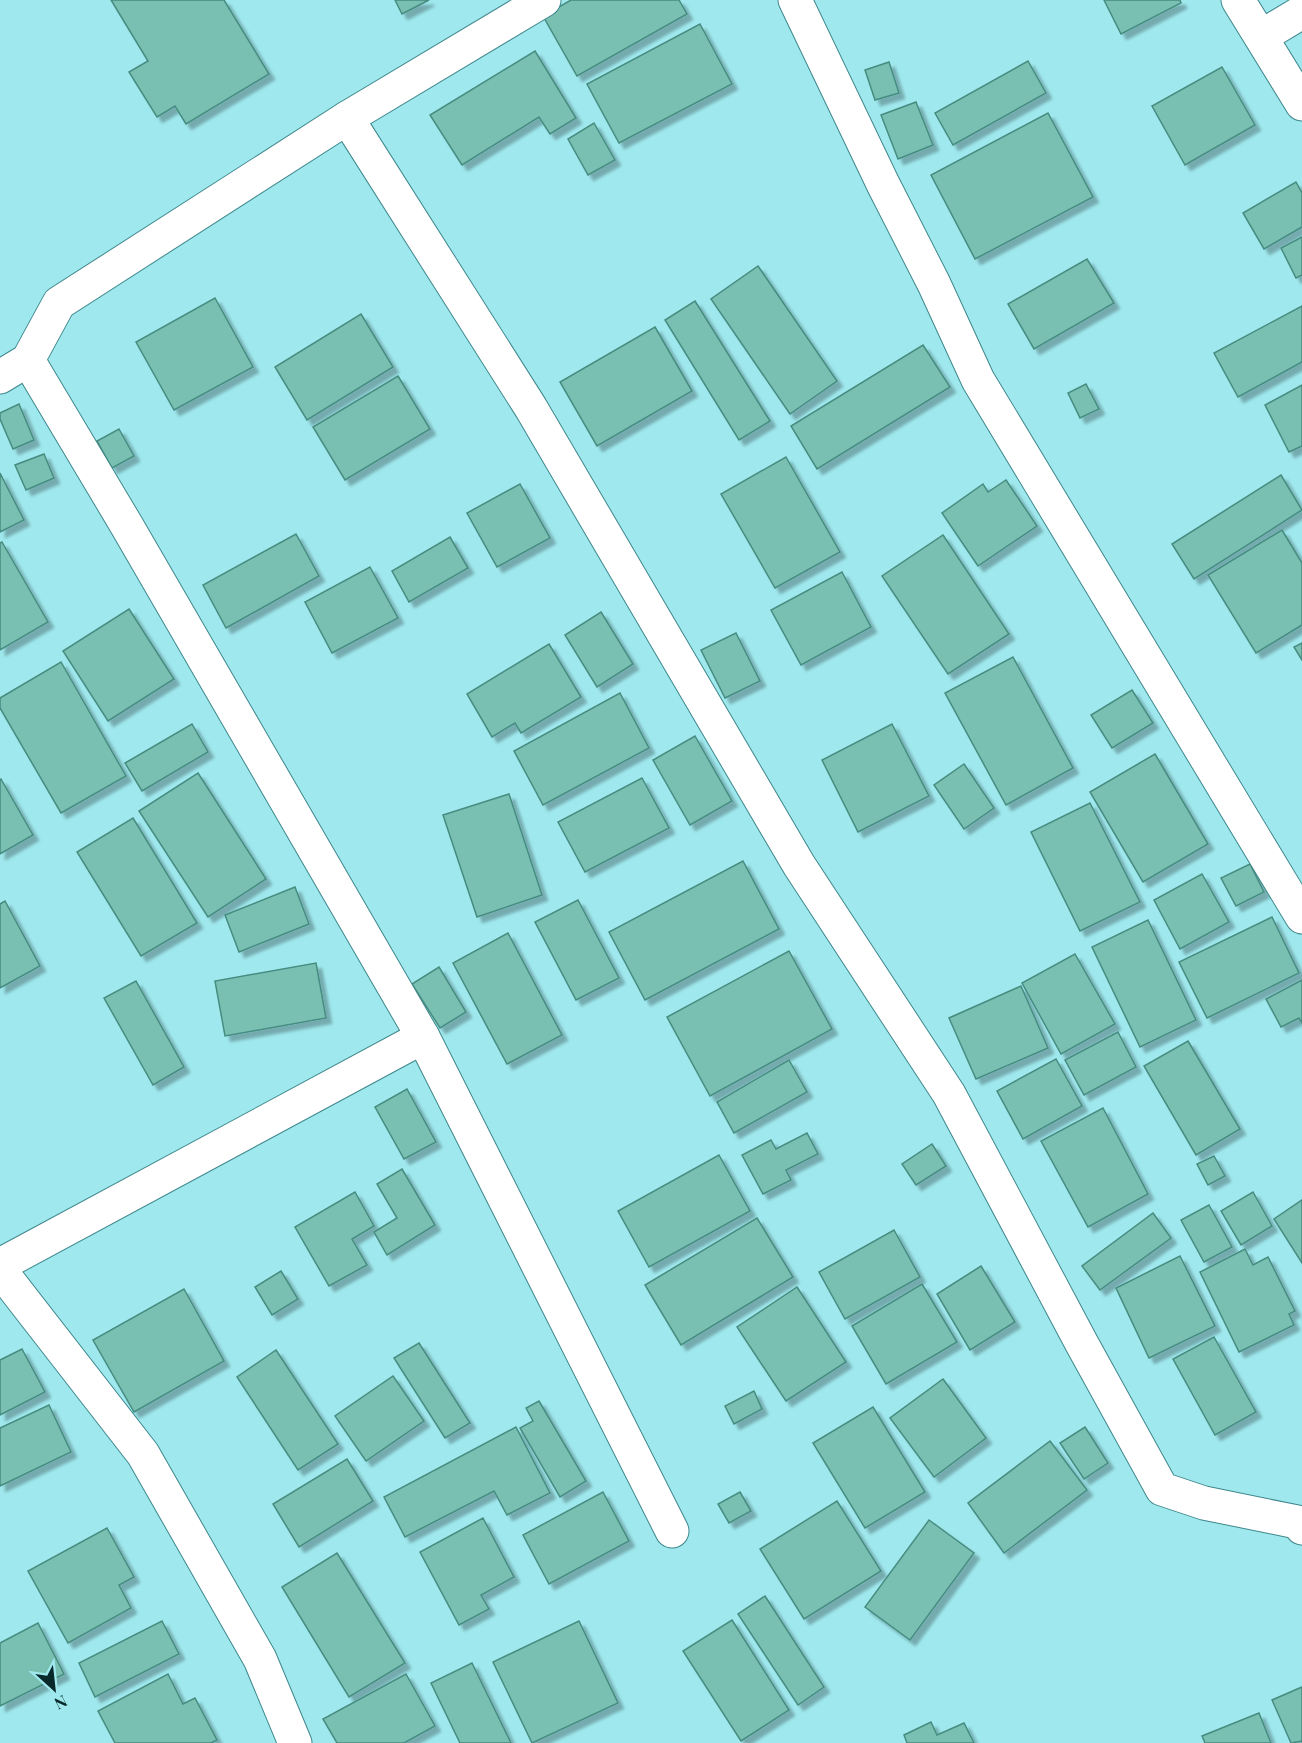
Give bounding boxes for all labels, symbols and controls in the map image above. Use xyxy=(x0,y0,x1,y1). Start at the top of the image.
north arrow xyxy=(24,1659,84,1719)
text: N xyxy=(51,1691,71,1715)

